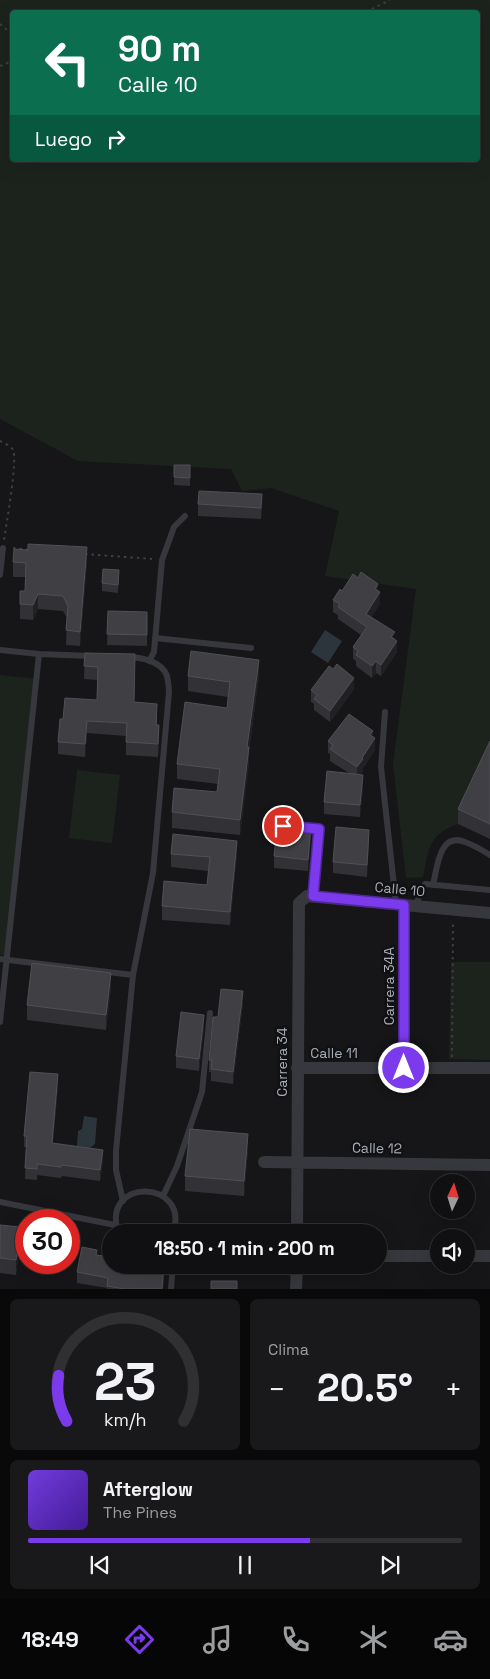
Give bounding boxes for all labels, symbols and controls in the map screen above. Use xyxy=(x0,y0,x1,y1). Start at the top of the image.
text: 90 m xyxy=(118,27,201,71)
icon: left xyxy=(35,30,100,95)
text: Calle 10 xyxy=(118,70,198,98)
icon: right xyxy=(102,125,130,153)
text: Luego xyxy=(35,127,92,152)
pin xyxy=(262,805,304,847)
icon: arrive xyxy=(269,812,297,840)
street label: Calle 10 xyxy=(374,878,426,900)
street label: Carrera 34A xyxy=(380,947,398,1025)
street label: Carrera 34 xyxy=(273,1027,291,1097)
position arrow xyxy=(377,1041,429,1093)
street label: Calle 11 xyxy=(310,1044,358,1062)
street label: Calle 12 xyxy=(352,1139,402,1157)
north arrow xyxy=(430,1174,475,1219)
map controls xyxy=(430,1174,475,1274)
speed limit sign: 30 xyxy=(15,1209,80,1274)
button: sound xyxy=(430,1229,475,1274)
text: 18:50 · 1 min · 200 m xyxy=(154,1236,335,1261)
text: Clima xyxy=(268,1339,309,1360)
text: 23 xyxy=(94,1349,156,1415)
text: 20.5° xyxy=(317,1364,413,1412)
text: − xyxy=(268,1371,285,1407)
text: + xyxy=(445,1371,462,1407)
text: km/h xyxy=(104,1408,146,1431)
text: Afterglow xyxy=(103,1477,193,1502)
text: The Pines xyxy=(103,1502,177,1523)
icon: previous xyxy=(86,1551,114,1579)
icon: pause xyxy=(231,1551,259,1579)
icon: next xyxy=(376,1551,404,1579)
icon: directions xyxy=(122,1622,157,1657)
icon: music xyxy=(200,1622,235,1657)
icon: phone xyxy=(278,1622,313,1657)
icon: climate xyxy=(356,1622,391,1657)
icon: car xyxy=(433,1622,468,1657)
text: 18:49 xyxy=(21,1625,79,1653)

